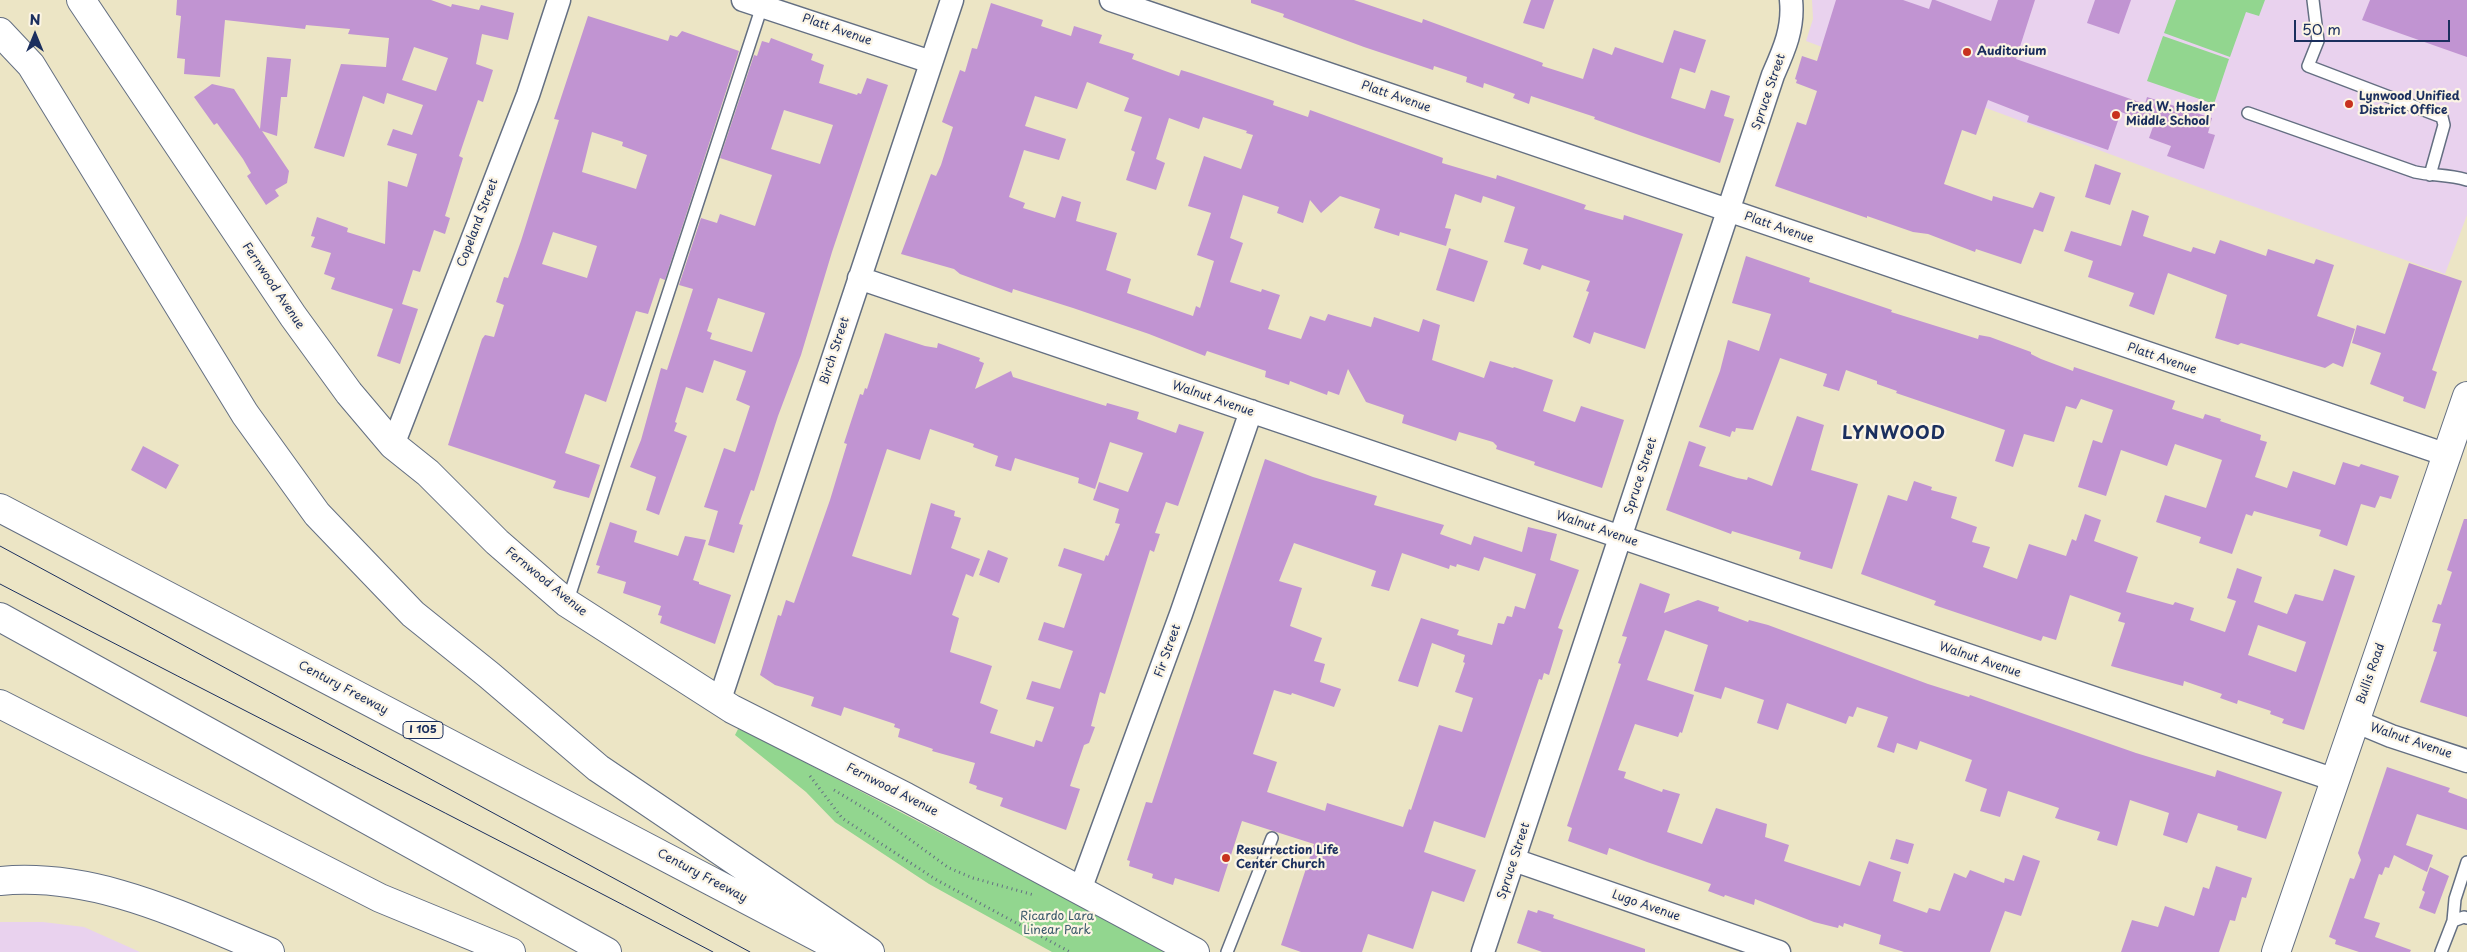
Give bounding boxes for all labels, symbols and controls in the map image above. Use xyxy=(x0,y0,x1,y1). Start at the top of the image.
text: N xyxy=(29,9,41,30)
north arrow xyxy=(10,10,60,60)
scale bar xyxy=(2297,10,2453,42)
street label: Platt Avenue xyxy=(800,11,874,49)
text: 50 m xyxy=(2302,17,2341,40)
place label: Auditorium xyxy=(1977,45,2047,59)
marker: Auditorium xyxy=(1961,46,1973,58)
street label: Spruce Street xyxy=(1749,52,1789,132)
street label: Platt Avenue xyxy=(1359,78,1433,116)
place label: Lynwood Unified District Office xyxy=(2359,90,2460,118)
marker: Lynwood Unified District Office xyxy=(2343,98,2355,110)
place label: Fred W. Hosler Middle School xyxy=(2126,101,2215,129)
marker: Fred W. Hosler Middle School xyxy=(2110,109,2122,121)
street label: Copeland Street xyxy=(455,177,501,269)
street label: Platt Avenue xyxy=(1742,209,1816,247)
street label: Fernwood Avenue xyxy=(239,240,307,332)
street label: Birch Street xyxy=(817,315,853,387)
street label: Platt Avenue xyxy=(2125,340,2199,378)
street label: Walnut Avenue xyxy=(1170,378,1256,420)
district label: LYNWOOD xyxy=(1842,423,1946,445)
street label: Spruce Street xyxy=(1622,436,1660,516)
street label: Walnut Avenue xyxy=(1554,508,1640,550)
street label: Fernwood Avenue xyxy=(502,545,590,619)
street label: Fir Street xyxy=(1152,623,1184,679)
street label: Walnut Avenue xyxy=(1937,639,2023,681)
street label: Bullis Road xyxy=(2354,641,2388,707)
street label: Century Freeway xyxy=(296,658,390,718)
street label: Walnut Avenue xyxy=(2368,720,2454,762)
road number: I 105 xyxy=(403,722,443,738)
street label: Fernwood Avenue xyxy=(844,761,940,819)
street label: Spruce Street xyxy=(1495,821,1533,901)
place label: Resurrection Life Center Church xyxy=(1236,844,1339,872)
street label: Century Freeway xyxy=(655,846,749,906)
marker: Resurrection Life Center Church xyxy=(1220,852,1232,864)
street label: Lugo Avenue xyxy=(1610,888,1682,924)
park label: Ricardo Lara Linear Park xyxy=(1020,910,1094,938)

